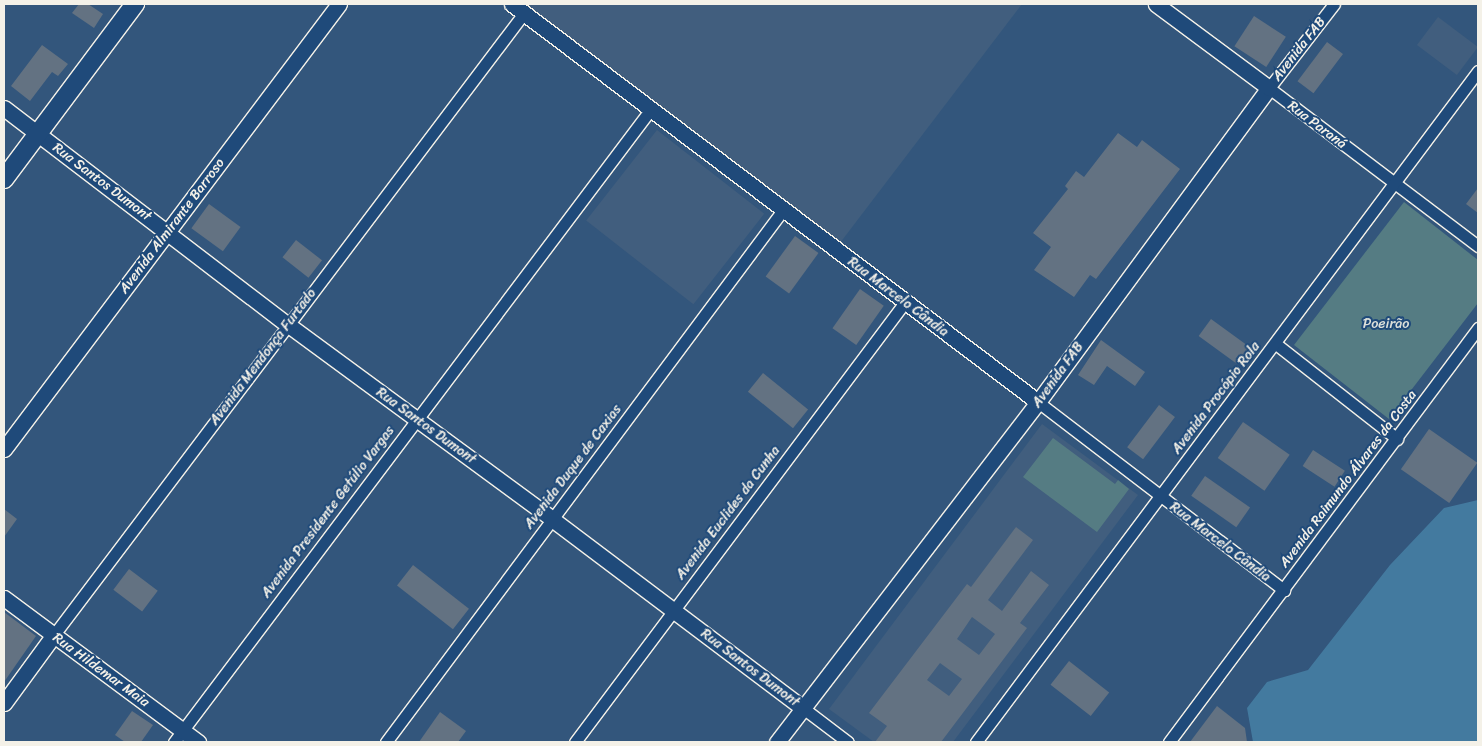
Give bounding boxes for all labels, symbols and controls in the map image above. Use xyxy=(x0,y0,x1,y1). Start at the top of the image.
street label: Avenida FAB xyxy=(1269,13,1329,85)
street label: Rua Paraná xyxy=(1284,97,1350,153)
street label: Rua Santos Dumont xyxy=(49,139,155,225)
street label: Avenida Almirante Barroso xyxy=(116,155,228,297)
street label: Rua Marcelo Cândia xyxy=(845,254,951,340)
street label: Avenida Mendonça Furtado xyxy=(206,285,320,429)
park label: Poeirão xyxy=(1363,316,1409,332)
street label: Avenida FAB xyxy=(1029,339,1087,411)
street label: Avenida Procópio Rola xyxy=(1168,339,1264,457)
street label: Rua Santos Dumont xyxy=(373,384,479,468)
street label: Avenida Raimundo Álvares da Costa xyxy=(1275,387,1421,571)
street label: Avenida Duque de Caxias xyxy=(521,401,625,533)
street label: Avenida Presidente Getúlio Vargas xyxy=(258,423,398,601)
street label: Avenida Euclides da Cunha xyxy=(672,443,784,583)
street label: Rua Marcelo Cândia xyxy=(1167,499,1273,585)
street label: Rua Santos Dumont xyxy=(697,625,803,711)
street label: Rua Hildemar Maia xyxy=(49,629,153,711)

